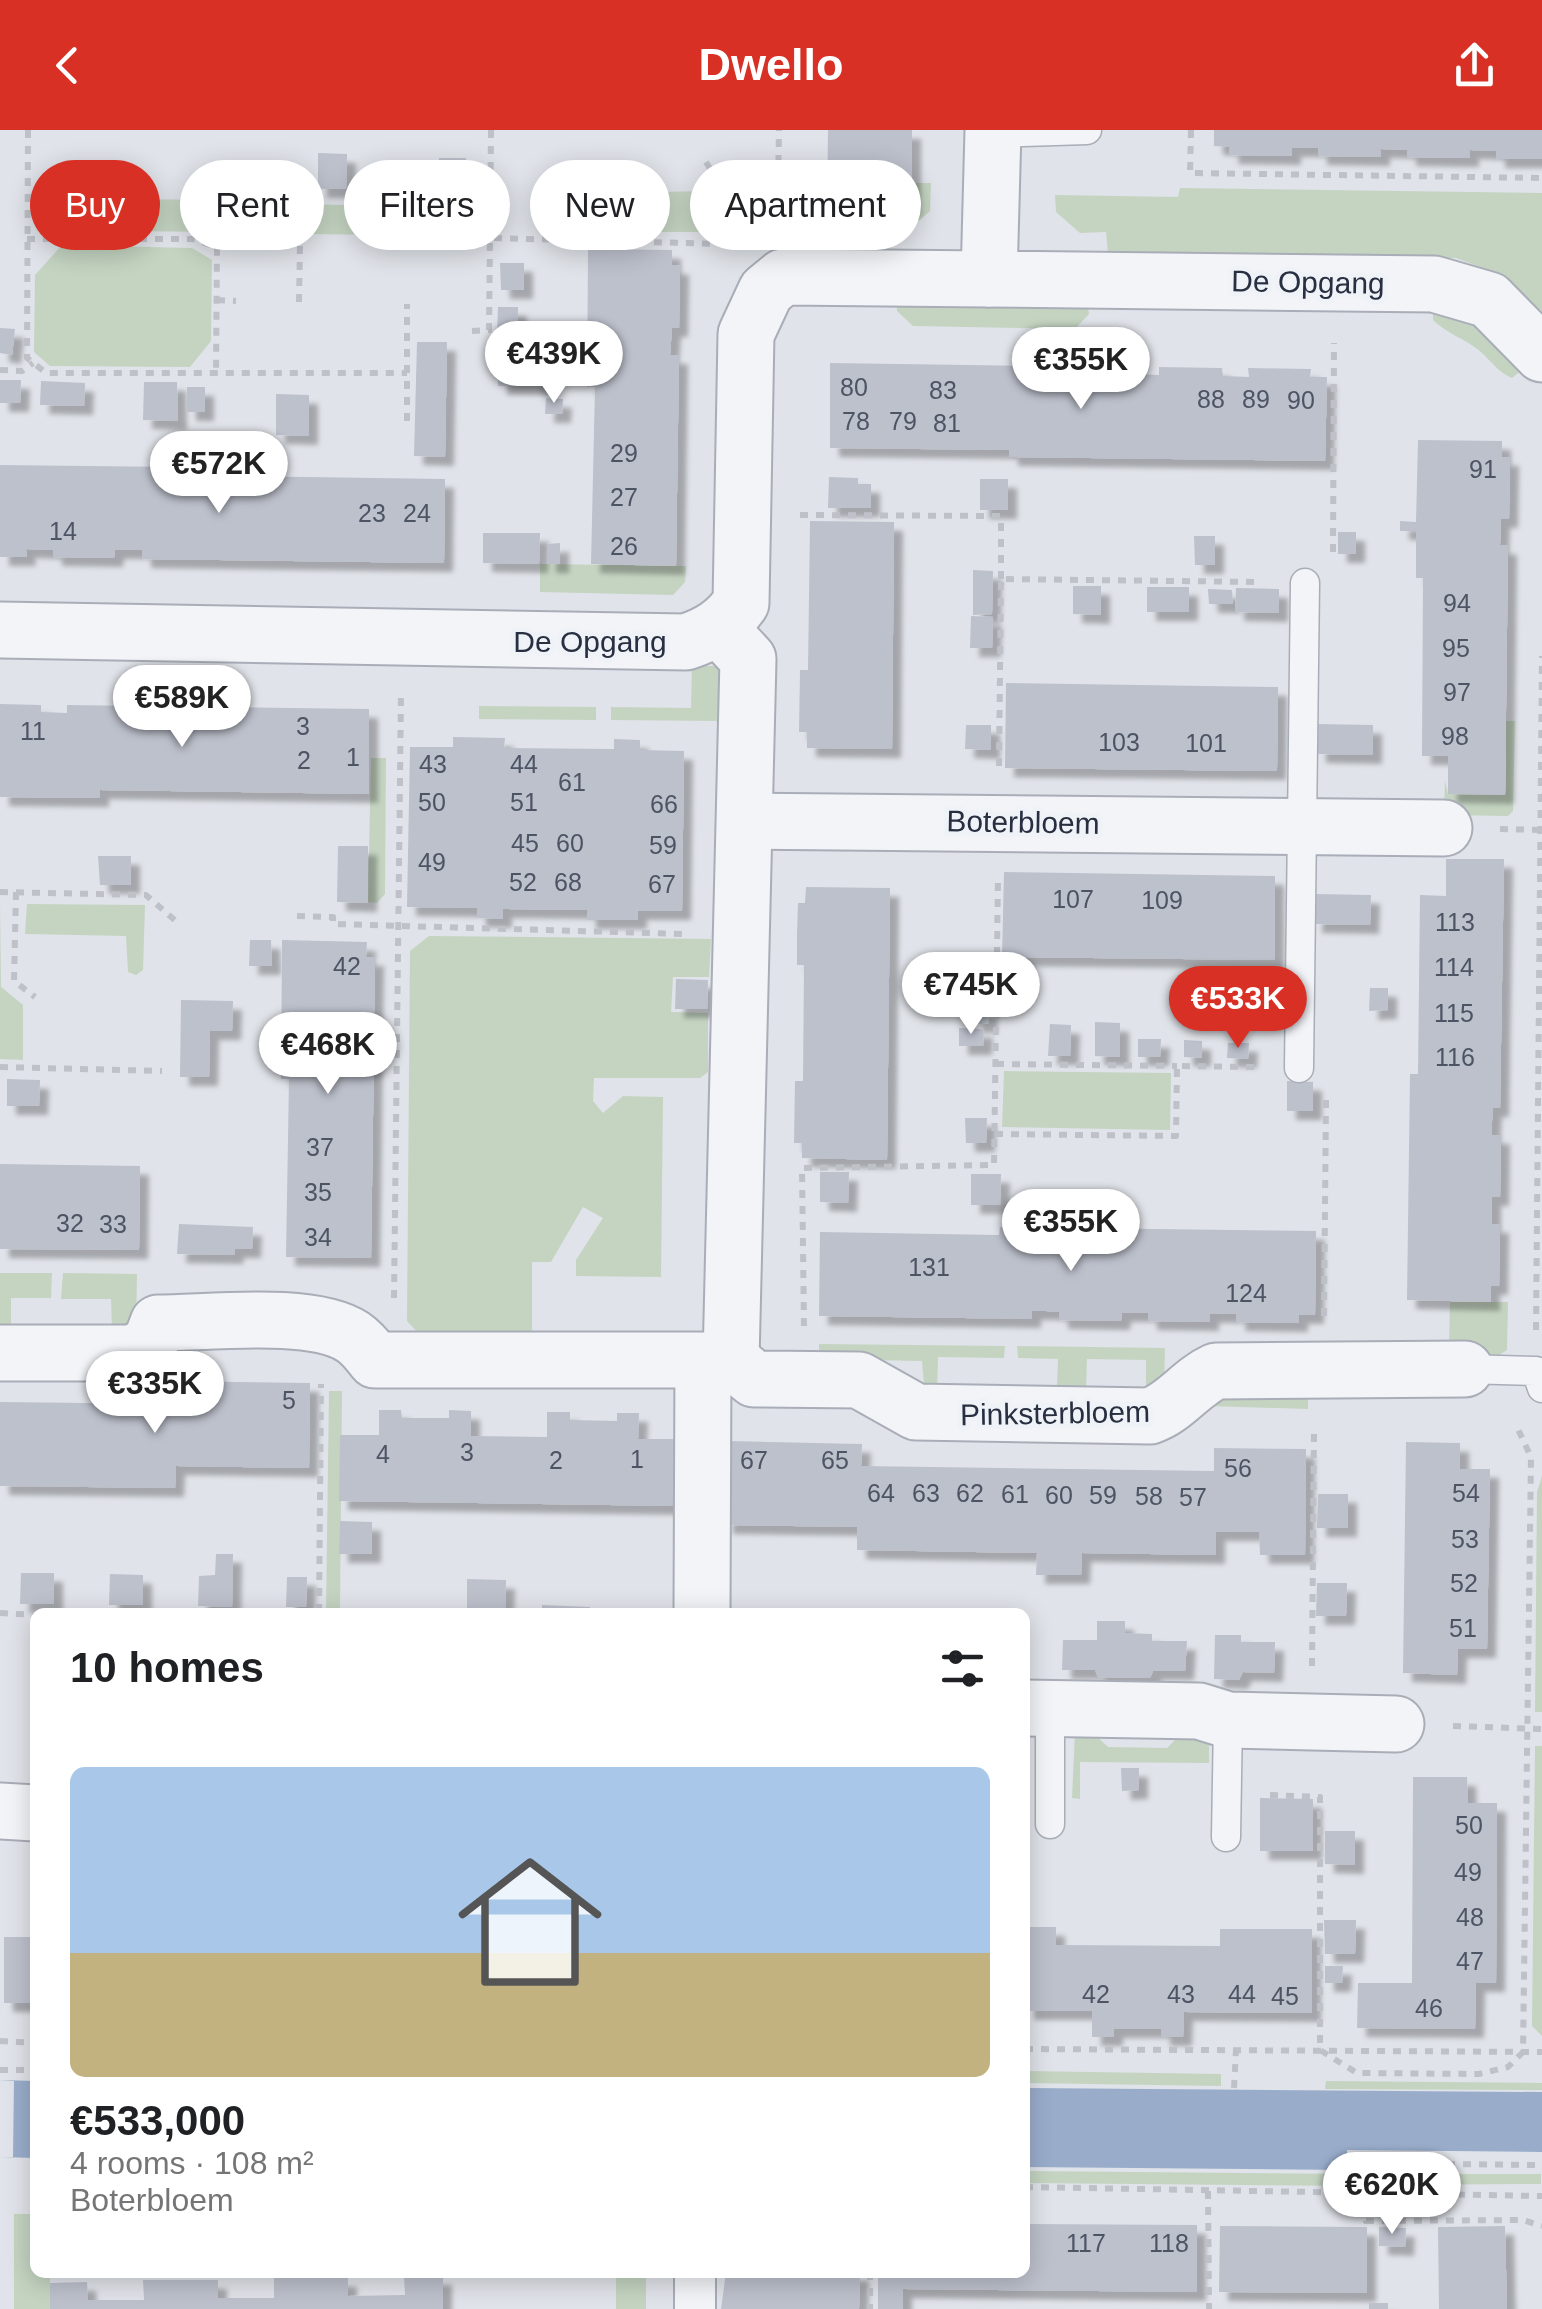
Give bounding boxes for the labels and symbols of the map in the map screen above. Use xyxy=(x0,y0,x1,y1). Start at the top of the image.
street label: De Opgang xyxy=(1231,264,1385,300)
pin: €439K xyxy=(484,321,624,406)
pin: €355K xyxy=(1011,327,1151,412)
house number: 80 xyxy=(840,373,868,401)
house number: 83 xyxy=(929,376,957,404)
house number: 88 xyxy=(1197,385,1225,413)
house number: 89 xyxy=(1242,385,1270,413)
house number: 90 xyxy=(1287,386,1315,414)
house number: 78 xyxy=(842,407,870,435)
house number: 79 xyxy=(889,407,917,435)
house number: 81 xyxy=(933,409,961,437)
pin: €572K xyxy=(149,431,289,516)
house number: 29 xyxy=(610,439,638,467)
house number: 91 xyxy=(1469,455,1497,483)
house number: 27 xyxy=(610,483,638,511)
house number: 23 xyxy=(358,499,386,527)
house number: 24 xyxy=(403,499,431,527)
house number: 14 xyxy=(49,517,77,545)
house number: 26 xyxy=(610,532,638,560)
house number: 94 xyxy=(1443,589,1471,617)
street label: De Opgang xyxy=(513,625,667,658)
house number: 95 xyxy=(1442,634,1470,662)
pin: €589K xyxy=(112,665,252,750)
house number: 97 xyxy=(1443,678,1471,706)
house number: 3 xyxy=(296,712,310,740)
house number: 11 xyxy=(20,717,46,745)
house number: 98 xyxy=(1441,722,1469,750)
house number: 103 xyxy=(1098,728,1140,756)
house number: 101 xyxy=(1185,729,1227,757)
house number: 1 xyxy=(346,743,360,771)
house number: 2 xyxy=(297,746,311,774)
house number: 43 xyxy=(419,750,447,778)
house number: 44 xyxy=(510,750,538,778)
house number: 61 xyxy=(558,768,586,796)
house number: 50 xyxy=(418,788,446,816)
house number: 51 xyxy=(510,788,538,816)
house number: 66 xyxy=(650,790,678,818)
street label: Boterbloem xyxy=(946,804,1100,840)
house number: 45 xyxy=(511,829,539,857)
house number: 60 xyxy=(556,829,584,857)
house number: 59 xyxy=(649,831,677,859)
house number: 49 xyxy=(418,848,446,876)
house number: 52 xyxy=(509,868,537,896)
house number: 68 xyxy=(554,868,582,896)
house number: 67 xyxy=(648,870,676,898)
house number: 107 xyxy=(1052,885,1094,913)
house number: 109 xyxy=(1141,886,1183,914)
house number: 113 xyxy=(1435,908,1475,936)
house number: 42 xyxy=(333,952,361,980)
pin: €745K xyxy=(901,952,1041,1037)
house number: 114 xyxy=(1434,953,1474,981)
pin: €533K xyxy=(1168,966,1308,1051)
house number: 115 xyxy=(1434,999,1474,1027)
pin: €468K xyxy=(258,1012,398,1097)
house number: 116 xyxy=(1435,1043,1475,1071)
house number: 37 xyxy=(306,1133,334,1161)
house number: 35 xyxy=(304,1178,332,1206)
pin: €355K xyxy=(1001,1189,1141,1274)
house number: 32 xyxy=(56,1209,84,1237)
house number: 33 xyxy=(99,1210,127,1238)
house number: 34 xyxy=(304,1223,332,1251)
house number: 131 xyxy=(908,1253,950,1281)
house number: 124 xyxy=(1225,1279,1267,1307)
pin: €335K xyxy=(85,1351,225,1436)
house number: 5 xyxy=(282,1386,296,1414)
street label: Pinksterbloem xyxy=(960,1395,1150,1431)
house number: 3 xyxy=(460,1438,474,1466)
house number: 4 xyxy=(376,1440,390,1468)
house number: 1 xyxy=(630,1445,644,1473)
house number: 2 xyxy=(549,1446,563,1474)
house number: 67 xyxy=(740,1446,768,1474)
house number: 65 xyxy=(821,1446,849,1474)
house number: 56 xyxy=(1224,1454,1252,1482)
house number: 64 xyxy=(867,1479,895,1507)
house number: 63 xyxy=(912,1479,940,1507)
house number: 62 xyxy=(956,1479,984,1507)
house number: 54 xyxy=(1452,1479,1480,1507)
house number: 61 xyxy=(1001,1480,1029,1508)
house number: 60 xyxy=(1045,1481,1073,1509)
house number: 59 xyxy=(1089,1481,1117,1509)
house number: 58 xyxy=(1135,1482,1163,1510)
house number: 57 xyxy=(1179,1483,1207,1511)
house number: 53 xyxy=(1451,1525,1479,1553)
house number: 52 xyxy=(1450,1569,1478,1597)
house number: 51 xyxy=(1449,1614,1477,1642)
house number: 50 xyxy=(1455,1811,1483,1839)
house number: 49 xyxy=(1454,1858,1482,1886)
house number: 48 xyxy=(1456,1903,1484,1931)
house number: 47 xyxy=(1456,1947,1484,1975)
house number: 42 xyxy=(1082,1980,1110,2008)
house number: 43 xyxy=(1167,1980,1195,2008)
house number: 44 xyxy=(1228,1980,1256,2008)
house number: 45 xyxy=(1271,1982,1299,2010)
house number: 46 xyxy=(1415,1994,1443,2022)
pin: €620K xyxy=(1322,2152,1462,2237)
house number: 117 xyxy=(1066,2229,1106,2257)
house number: 118 xyxy=(1149,2229,1189,2257)

